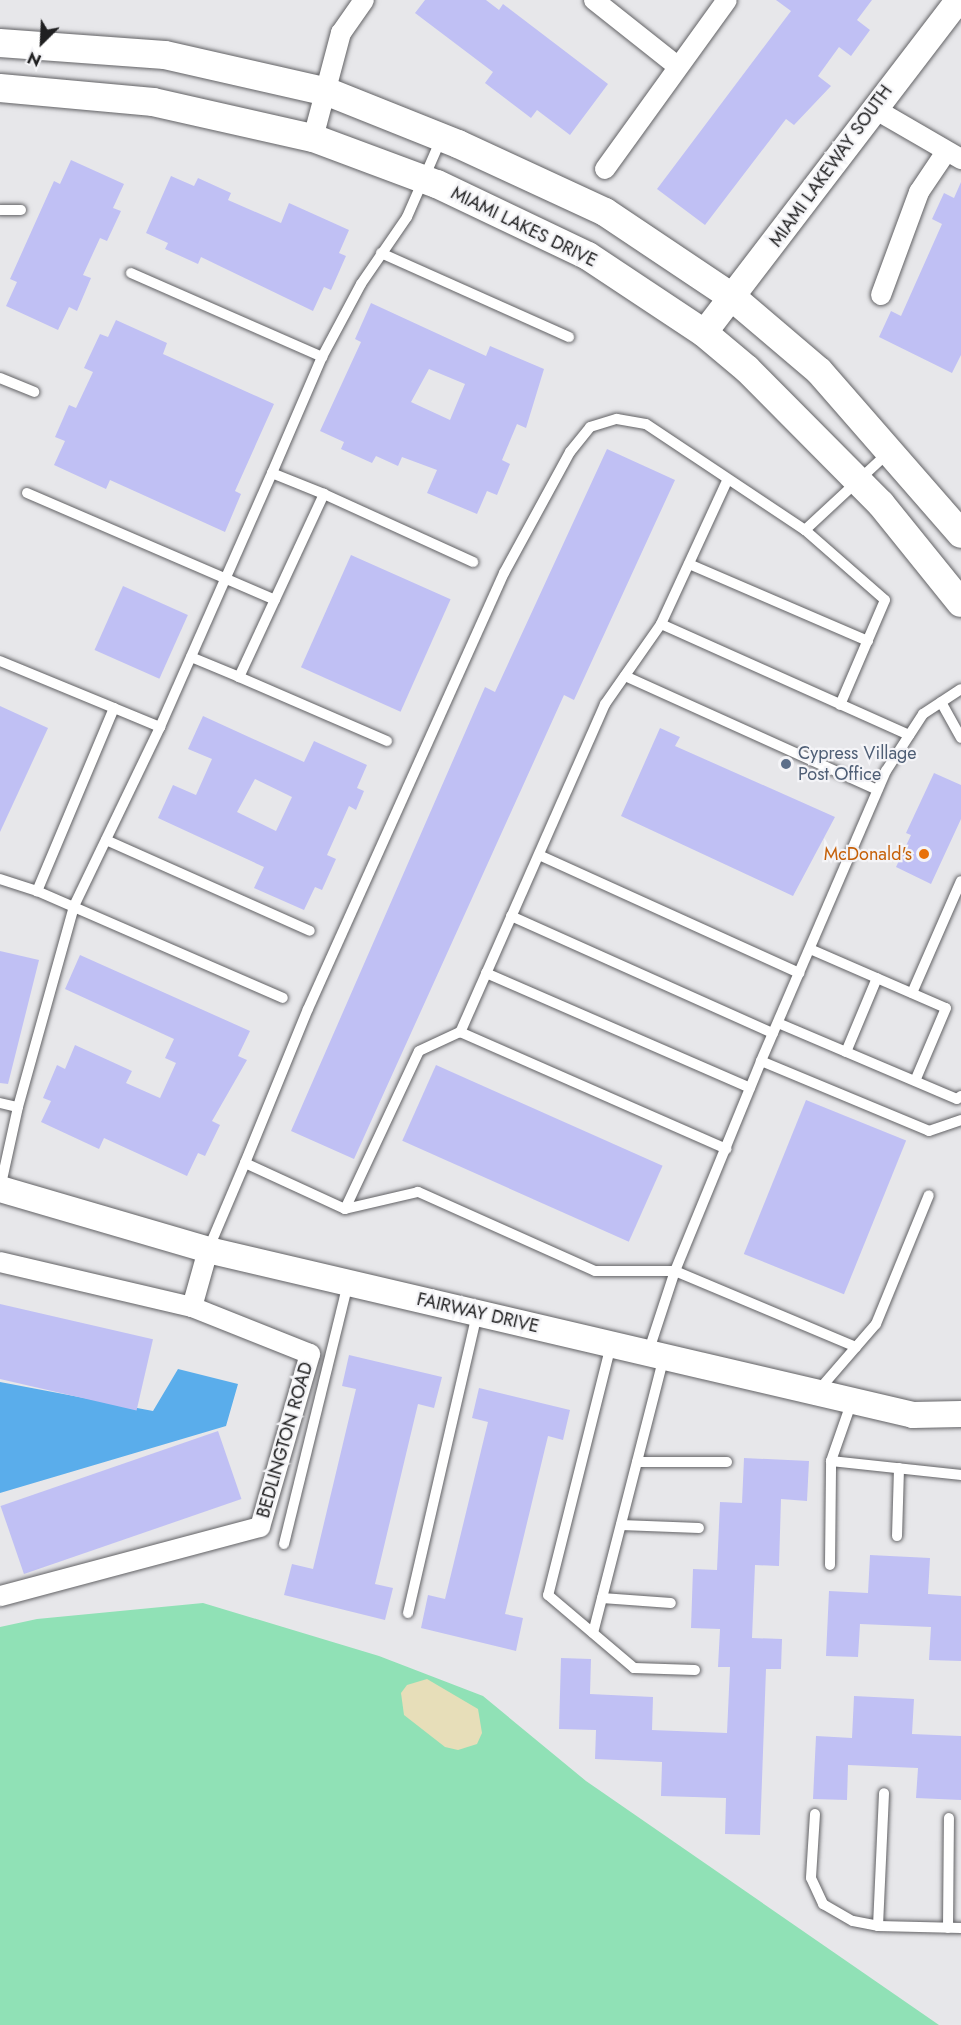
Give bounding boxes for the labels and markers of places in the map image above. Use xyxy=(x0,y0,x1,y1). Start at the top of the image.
place label: Cypress Village Post Office xyxy=(798,743,917,786)
marker: Cypress Village Post Office xyxy=(779,757,793,771)
place label: McDonald's xyxy=(824,843,912,865)
marker: McDonald's xyxy=(917,847,931,861)

